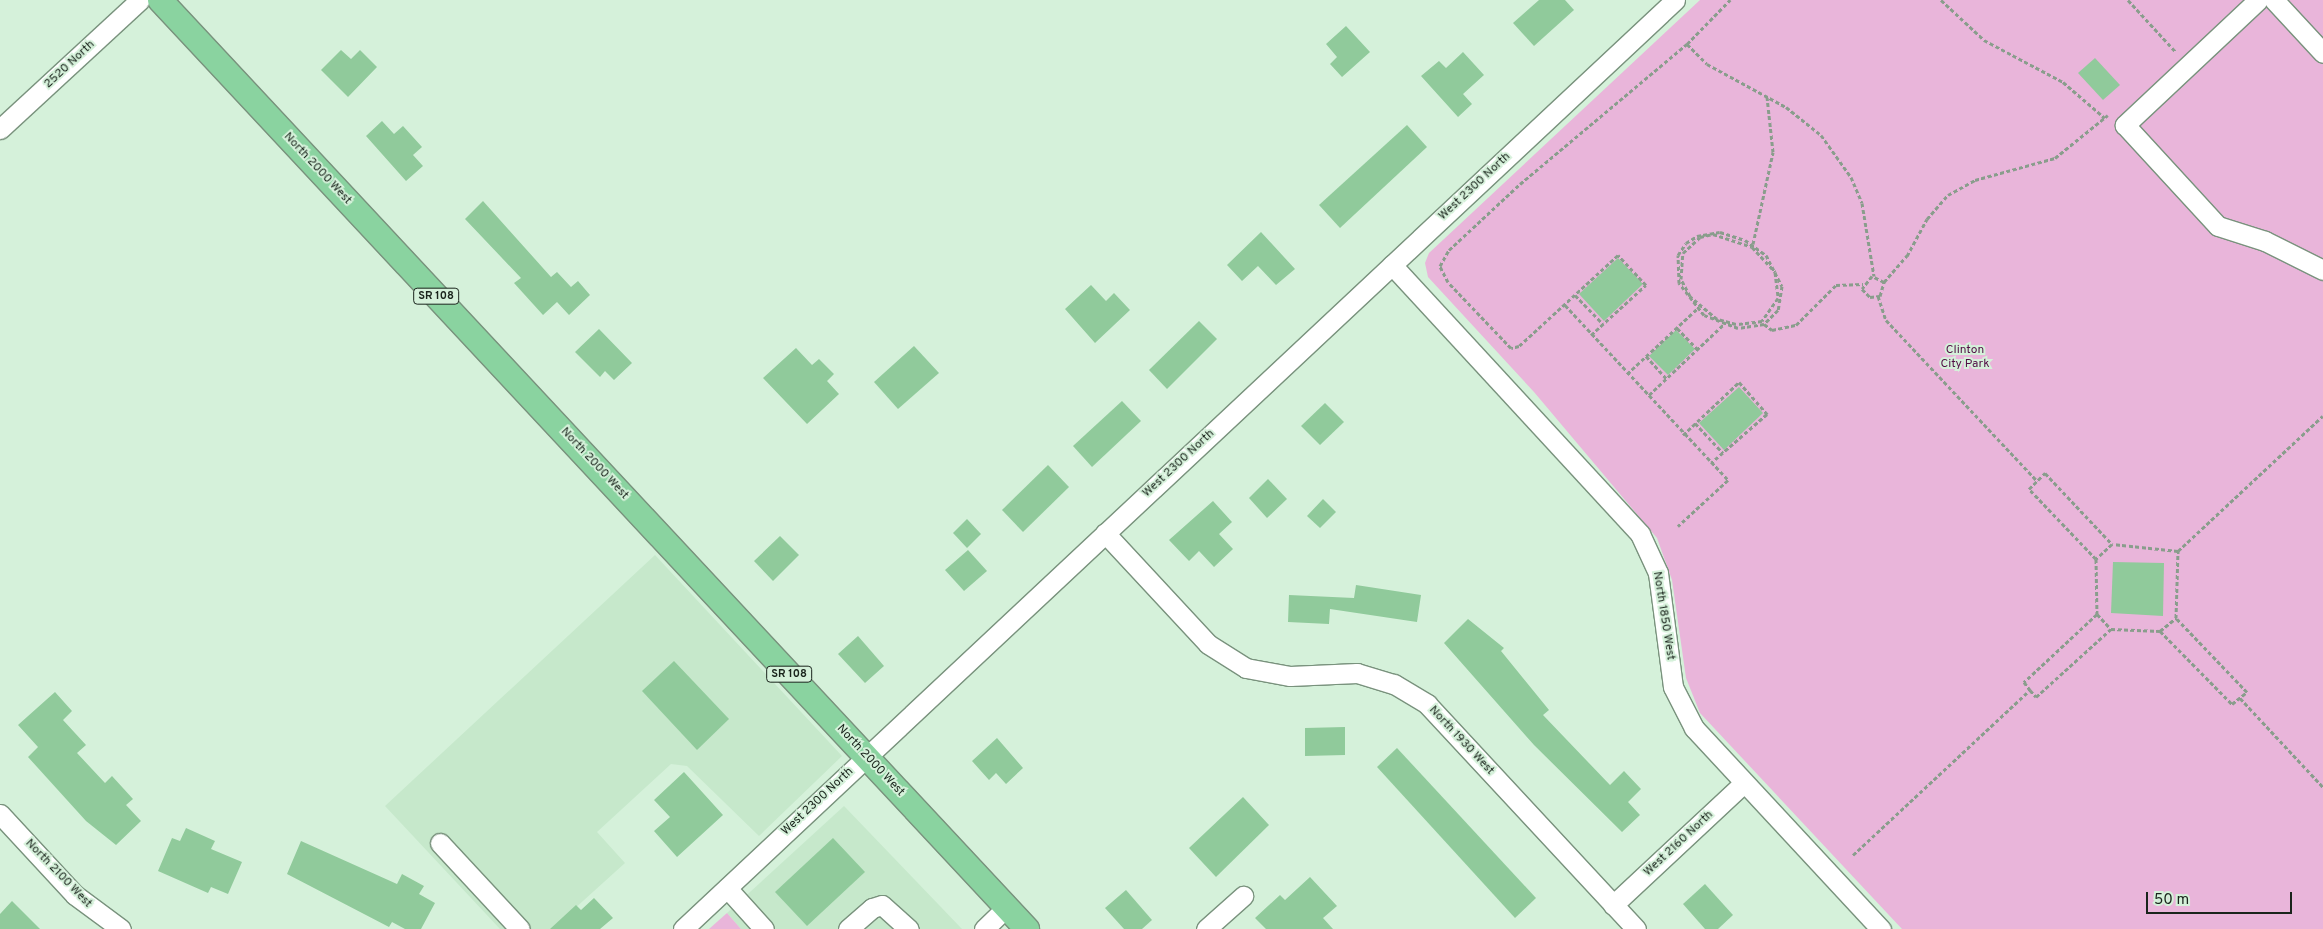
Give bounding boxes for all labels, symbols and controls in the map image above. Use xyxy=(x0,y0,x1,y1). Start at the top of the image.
street label: 2520 North xyxy=(42,38,98,92)
street label: North 2000 West xyxy=(280,130,354,208)
street label: West 2300 North xyxy=(1436,150,1514,224)
road number: SR 108 xyxy=(412,288,460,304)
park label: Clinton City Park xyxy=(1940,344,1990,372)
street label: North 2000 West xyxy=(557,425,631,503)
street label: West 2300 North xyxy=(1140,427,1218,501)
street label: North 1850 West xyxy=(1649,570,1677,662)
road number: SR 108 xyxy=(765,666,813,682)
street label: North 1930 West xyxy=(1425,703,1497,779)
street label: North 2000 West xyxy=(833,722,907,800)
street label: West 2300 North xyxy=(779,765,857,839)
street label: West 2160 North xyxy=(1641,808,1717,880)
street label: North 2100 West xyxy=(22,837,94,911)
scale bar xyxy=(2148,882,2294,914)
text: 50 m xyxy=(2154,891,2189,910)

